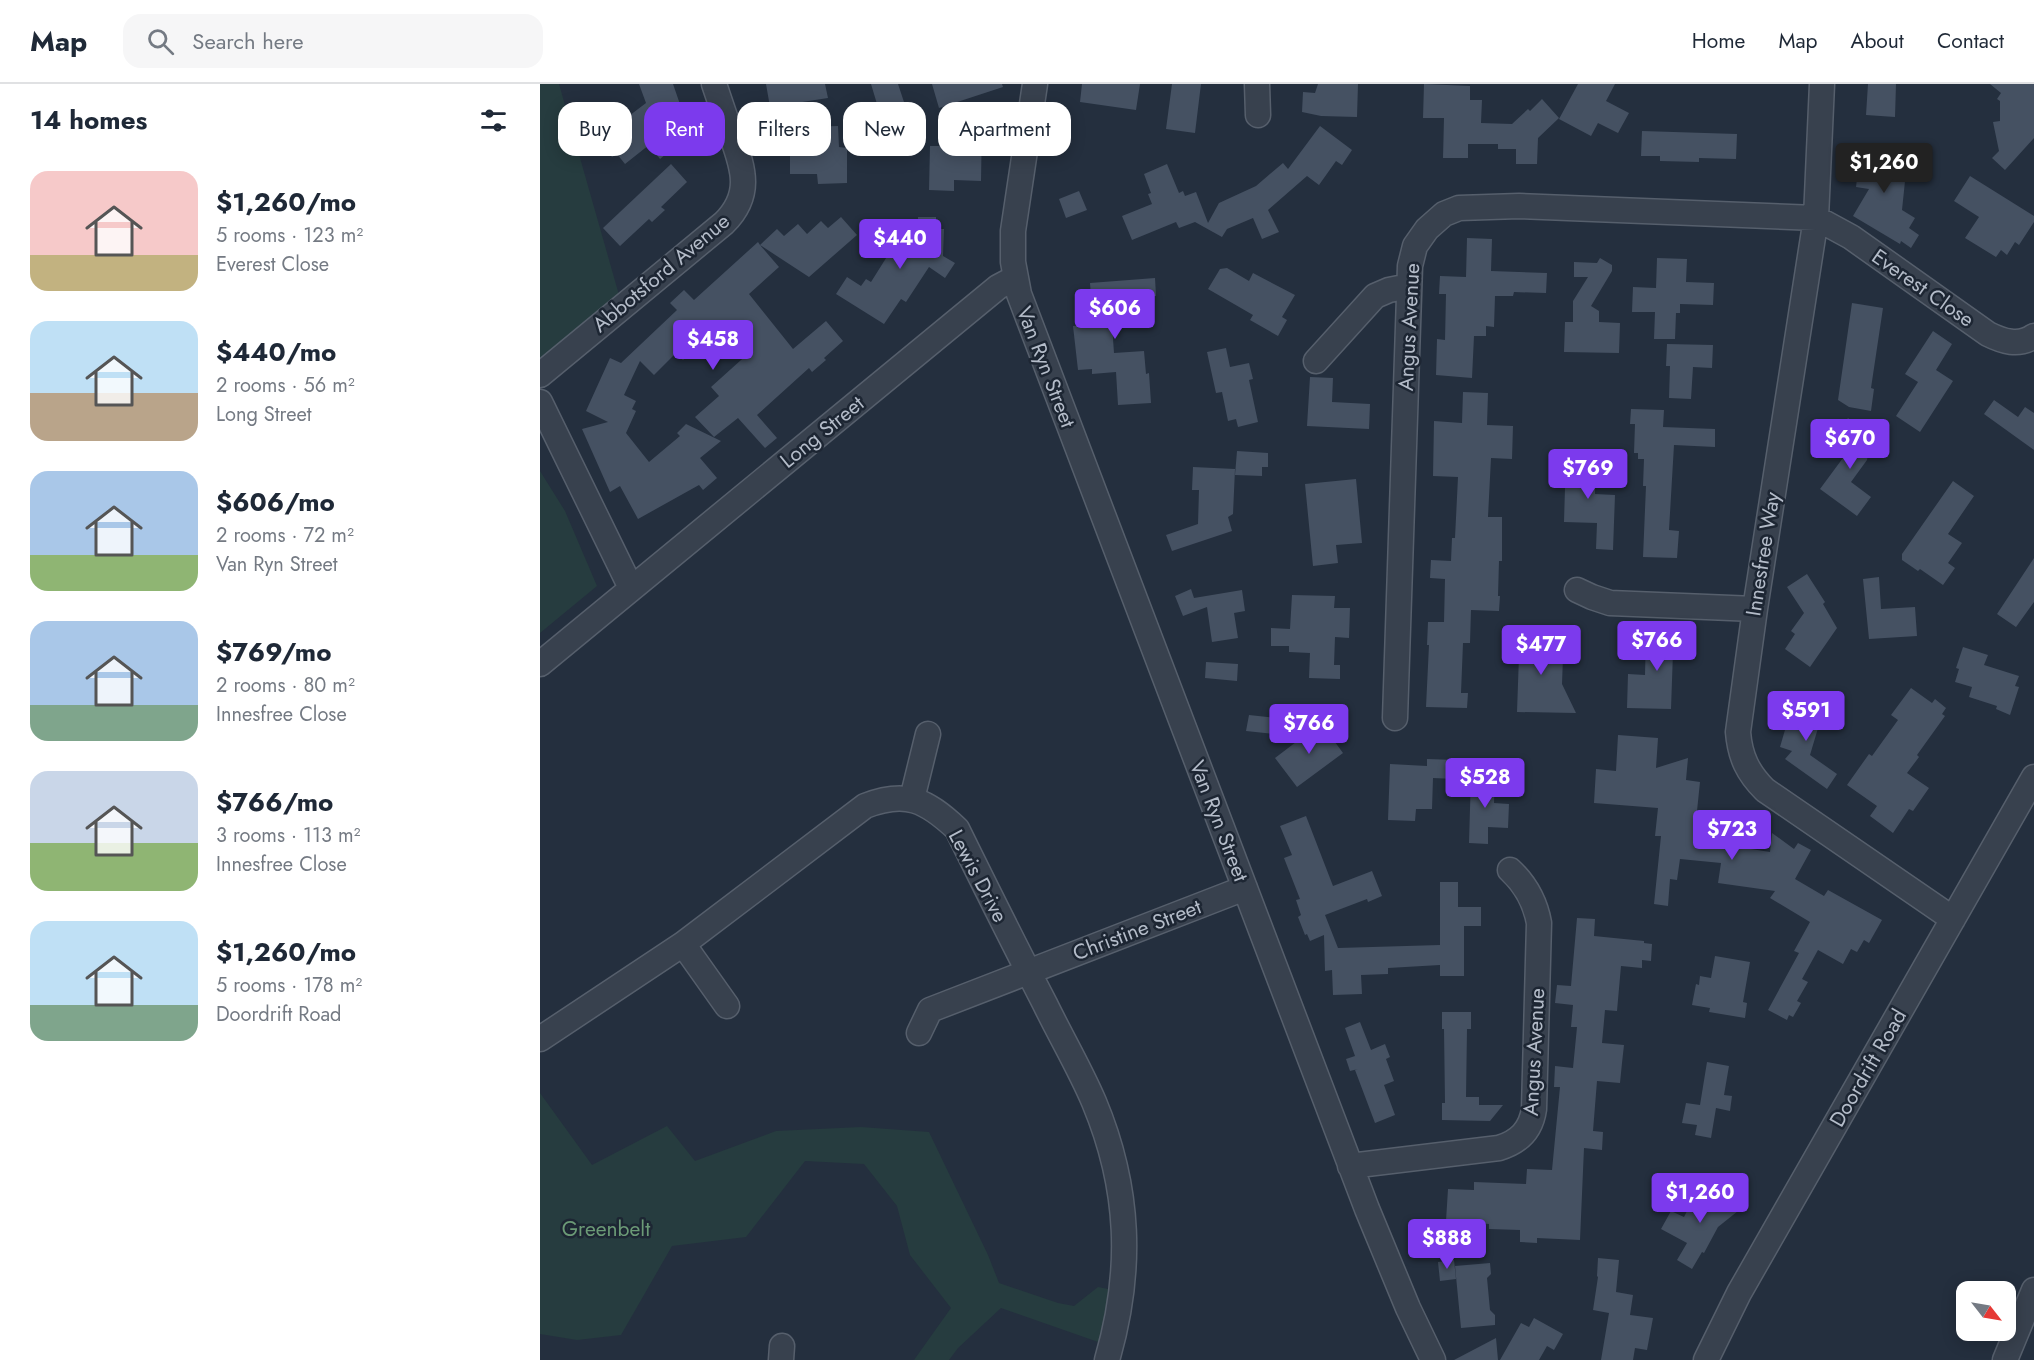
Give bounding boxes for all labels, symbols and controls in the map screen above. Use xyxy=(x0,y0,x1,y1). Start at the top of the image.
search box xyxy=(123,14,543,68)
text: Map xyxy=(30,21,87,62)
icon: search xyxy=(144,25,177,58)
text: Search here xyxy=(192,25,304,57)
text: Home xyxy=(1692,26,1745,56)
text: Map xyxy=(1778,26,1818,56)
text: About xyxy=(1851,26,1904,56)
text: Contact xyxy=(1937,26,2004,56)
text: 14 homes xyxy=(30,101,147,139)
chip: Buy xyxy=(558,102,632,156)
chip: Rent xyxy=(644,102,725,156)
chip: Filters xyxy=(737,102,831,156)
chip: New xyxy=(843,102,926,156)
chip: Apartment xyxy=(938,102,1071,156)
icon: filters xyxy=(477,104,510,137)
pin: $1,260 xyxy=(1835,143,1933,194)
text: $1,260 xyxy=(1850,148,1918,177)
text: $1,260/mo xyxy=(216,183,356,221)
icon: home xyxy=(78,195,150,267)
street label: Abbotsford Avenue xyxy=(586,206,736,339)
pin: $440 xyxy=(864,219,936,270)
text: 5 rooms · 123 m² xyxy=(216,221,363,250)
text: $440 xyxy=(873,224,927,253)
street label: Everest Close xyxy=(1866,242,1980,334)
text: Everest Close xyxy=(216,250,329,279)
street label: Angus Avenue xyxy=(1391,262,1427,392)
pin: $606 xyxy=(1079,289,1151,340)
text: $606 xyxy=(1089,294,1141,323)
street label: Van Ryn Street xyxy=(1009,302,1083,432)
pin: $458 xyxy=(677,320,749,371)
text: $458 xyxy=(687,325,739,354)
text: $440/mo xyxy=(216,333,336,371)
icon: home xyxy=(78,345,150,417)
text: 2 rooms · 56 m² xyxy=(216,371,355,400)
street label: Long Street xyxy=(774,389,870,475)
text: Long Street xyxy=(216,400,312,429)
pin: $670 xyxy=(1814,419,1886,470)
text: $670 xyxy=(1824,424,1876,453)
pin: $769 xyxy=(1552,449,1624,500)
text: $769 xyxy=(1562,454,1614,483)
text: $606/mo xyxy=(216,483,335,521)
street label: Innesfree Way xyxy=(1738,489,1788,618)
icon: home xyxy=(78,495,150,567)
text: 2 rooms · 72 m² xyxy=(216,521,354,550)
text: Van Ryn Street xyxy=(216,550,338,579)
pin: $766 xyxy=(1621,621,1693,672)
pin: $477 xyxy=(1505,625,1577,676)
text: $766 xyxy=(1631,626,1683,655)
text: $477 xyxy=(1516,630,1566,659)
text: $769/mo xyxy=(216,633,331,671)
icon: home xyxy=(78,645,150,717)
text: 2 rooms · 80 m² xyxy=(216,671,355,700)
pin: $591 xyxy=(1770,691,1842,742)
text: $591 xyxy=(1782,696,1830,725)
text: Innesfree Close xyxy=(216,700,347,729)
pin: $766 xyxy=(1273,704,1345,755)
text: $766 xyxy=(1283,709,1335,738)
street label: Van Ryn Street xyxy=(1182,756,1256,886)
pin: $528 xyxy=(1449,758,1521,809)
text: $528 xyxy=(1460,763,1511,792)
text: $766/mo xyxy=(216,783,333,821)
icon: home xyxy=(78,795,150,867)
pin: $723 xyxy=(1696,810,1768,861)
text: $723 xyxy=(1707,815,1757,844)
text: 3 rooms · 113 m² xyxy=(216,821,360,850)
street label: Lewis Drive xyxy=(941,824,1015,928)
text: Innesfree Close xyxy=(216,850,347,879)
street label: Christine Street xyxy=(1068,892,1206,968)
text: $1,260/mo xyxy=(216,933,356,971)
icon: home xyxy=(78,945,150,1017)
text: 5 rooms · 178 m² xyxy=(216,971,362,1000)
street label: Angus Avenue xyxy=(1516,987,1552,1117)
text: Doordrift Road xyxy=(216,1000,341,1029)
street label: Doordrift Road xyxy=(1822,1003,1914,1133)
pin: $1,260 xyxy=(1651,1173,1749,1224)
text: $1,260 xyxy=(1666,1178,1734,1207)
park label: Greenbelt xyxy=(562,1214,650,1244)
pin: $888 xyxy=(1411,1219,1483,1270)
text: $888 xyxy=(1422,1224,1472,1253)
north arrow xyxy=(1956,1281,2016,1341)
map controls xyxy=(1956,1281,2016,1341)

